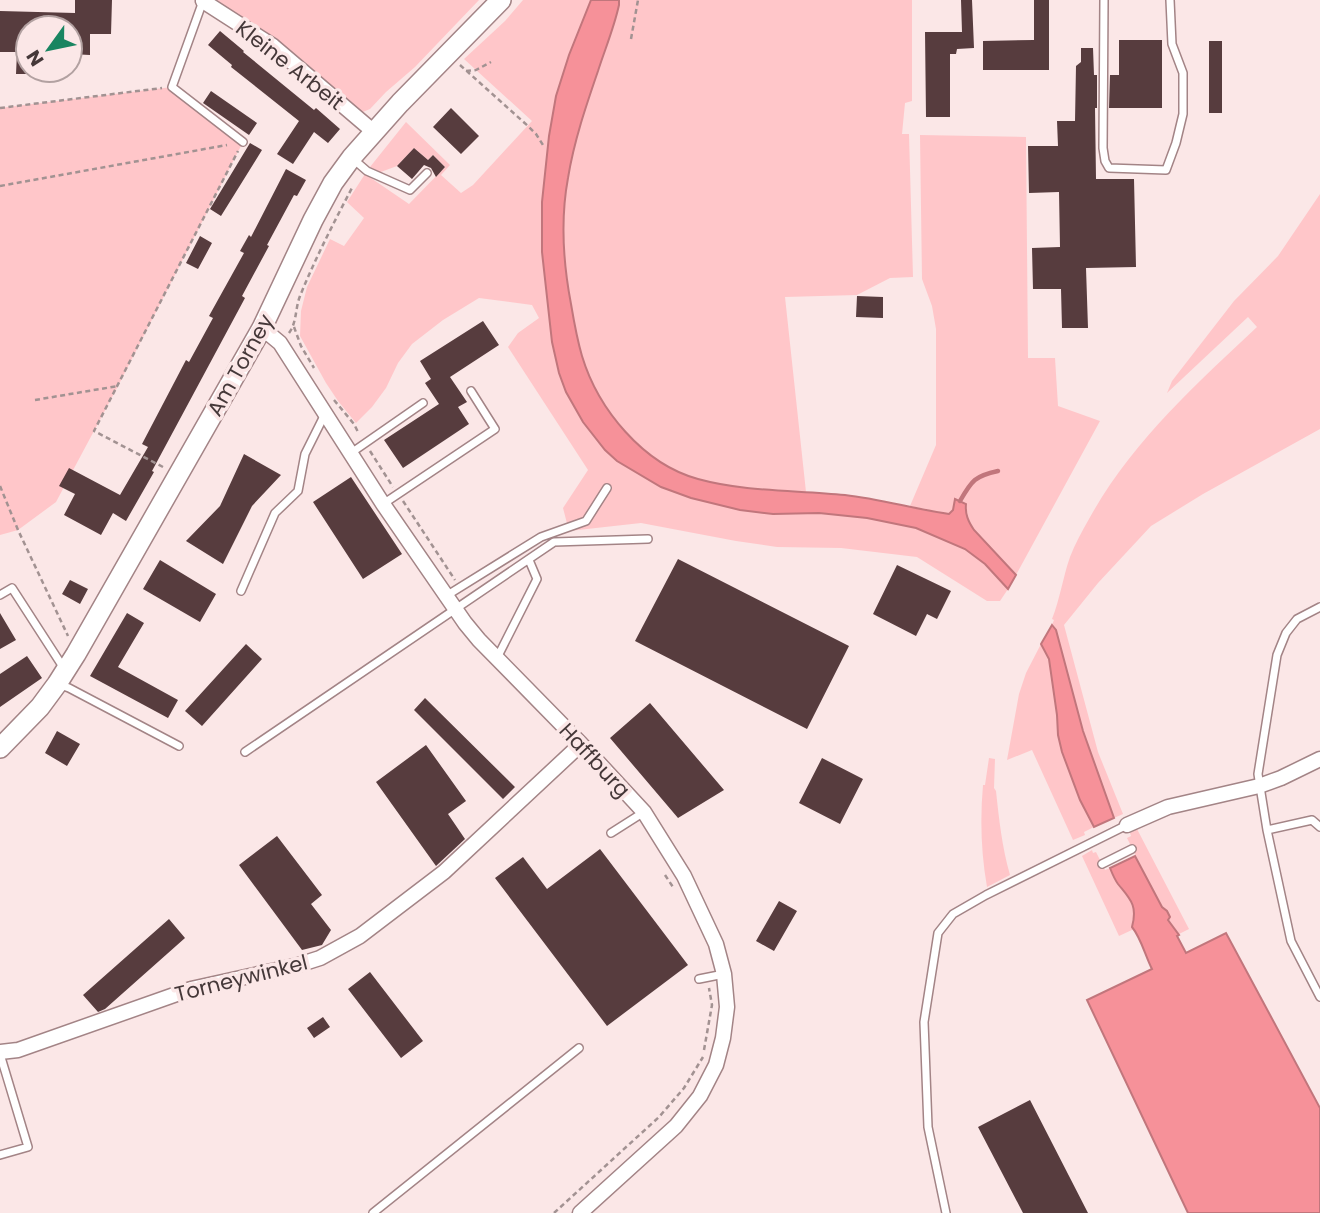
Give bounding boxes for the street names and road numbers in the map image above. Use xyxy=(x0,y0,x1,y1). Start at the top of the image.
street label: Kleine Arbeit xyxy=(230,14,350,116)
street label: Am Torney xyxy=(200,309,280,421)
street label: Haffburg xyxy=(553,716,637,804)
street label: Torneywinkel xyxy=(172,948,310,1008)

